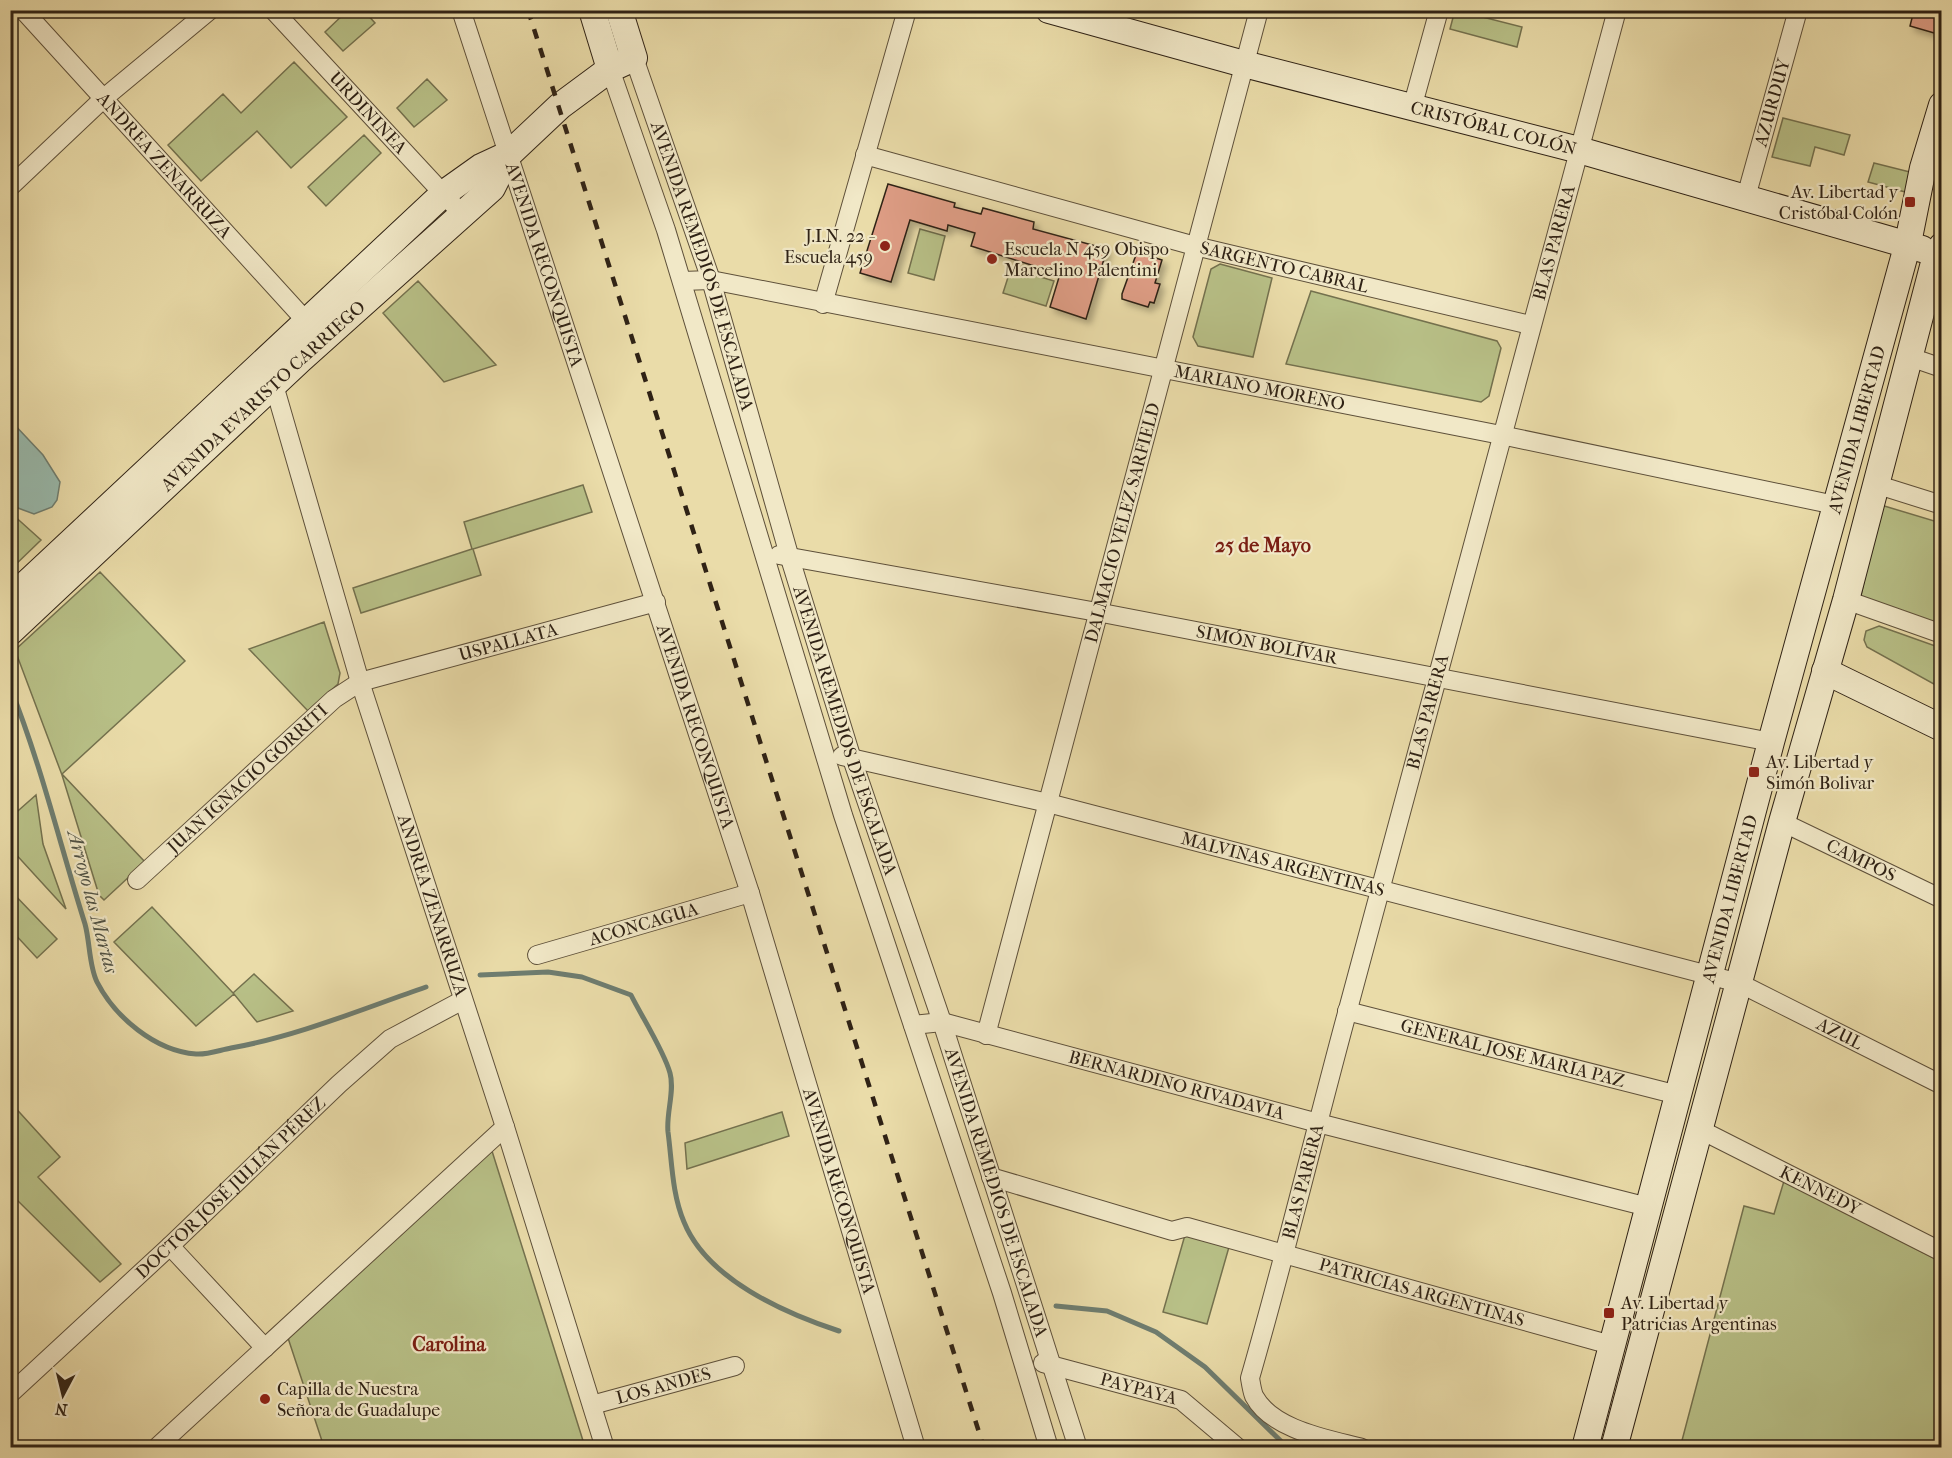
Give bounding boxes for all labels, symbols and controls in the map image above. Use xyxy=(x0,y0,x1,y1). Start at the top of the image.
street label: AZURDUY xyxy=(1750,55,1795,150)
street label: URDININEA xyxy=(325,67,412,158)
street label: ANDREA ZENARRUZA xyxy=(92,87,236,243)
street label: CRISTÓBAL COLÓN xyxy=(1408,97,1579,160)
street label: AVENIDA REMEDIOS DE ESCALADA xyxy=(646,118,758,413)
street label: AVENIDA RECONQUISTA xyxy=(501,159,588,370)
place label: Av. Libertad y Cristóbal Colón xyxy=(1779,182,1899,224)
street label: BLAS PARERA xyxy=(1528,183,1580,303)
marker: Av. Libertad y Cristóbal Colón xyxy=(1903,195,1917,209)
place label: J.I.N. 22 - Escuela 459 xyxy=(784,226,875,268)
street label: SARGENTO CABRAL xyxy=(1198,237,1371,297)
marker: J.I.N. 22 - Escuela 459 xyxy=(878,239,892,253)
place label: Escuela N 459 Obispo Marcelino Palentini xyxy=(1004,239,1169,281)
marker: Escuela N 459 Obispo Marcelino Palentini xyxy=(985,252,999,266)
street label: AVENIDA EVARISTO CARRIEGO xyxy=(156,296,369,496)
street label: AVENIDA LIBERTAD xyxy=(1823,343,1890,517)
street label: MARIANO MORENO xyxy=(1172,361,1347,415)
street label: DALMACIO VELEZ SARFIELD xyxy=(1080,401,1164,645)
district label: 25 de Mayo xyxy=(1215,534,1311,557)
street label: AVENIDA REMEDIOS DE ESCALADA xyxy=(788,582,902,878)
street label: USPALLATA xyxy=(456,618,560,665)
street label: AVENIDA RECONQUISTA xyxy=(652,621,739,832)
street label: SIMÓN BOLÍVAR xyxy=(1195,621,1340,669)
street label: BLAS PARERA xyxy=(1402,652,1453,772)
street label: JUAN IGNACIO GORRITI xyxy=(161,700,332,859)
place label: Av. Libertad y Simón Bolivar xyxy=(1765,752,1875,794)
marker: Av. Libertad y Simón Bolivar xyxy=(1747,765,1761,779)
street label: ANDREA ZENARRUZA xyxy=(393,811,472,999)
street label: AVENIDA LIBERTAD xyxy=(1697,812,1762,986)
water label: Arroyo las Martas xyxy=(62,825,123,977)
street label: MALVINAS ARGENTINAS xyxy=(1179,828,1387,901)
street label: CAMPOS xyxy=(1823,834,1900,886)
street label: ACONCAGUA xyxy=(586,898,701,950)
street label: AZUL xyxy=(1812,1013,1866,1054)
street label: GENERAL JOSE MARIA PAZ xyxy=(1398,1015,1627,1092)
street label: AVENIDA REMEDIOS DE ESCALADA xyxy=(940,1044,1052,1340)
street label: BERNARDINO RIVADAVIA xyxy=(1066,1046,1287,1124)
street label: AVENIDA RECONQUISTA xyxy=(798,1084,880,1297)
street label: DOCTOR JOSÉ JULIÁN PÉREZ xyxy=(131,1092,330,1283)
street label: BLAS PARERA xyxy=(1278,1121,1328,1242)
street label: KENNEDY xyxy=(1776,1161,1865,1220)
street label: PATRICIAS ARGENTINAS xyxy=(1316,1254,1527,1331)
place label: Av. Libertad y Patricias Argentinas xyxy=(1620,1293,1777,1335)
marker: Av. Libertad y Patricias Argentinas xyxy=(1602,1306,1616,1320)
district label: Carolina xyxy=(412,1333,486,1356)
street label: LOS ANDES xyxy=(614,1363,713,1408)
north arrow xyxy=(33,1365,93,1425)
street label: PAYPAYA xyxy=(1098,1368,1180,1409)
place label: Capilla de Nuestra Señora de Guadalupe xyxy=(277,1379,440,1421)
marker: Capilla de Nuestra Señora de Guadalupe xyxy=(258,1392,272,1406)
text: N xyxy=(53,1399,68,1420)

